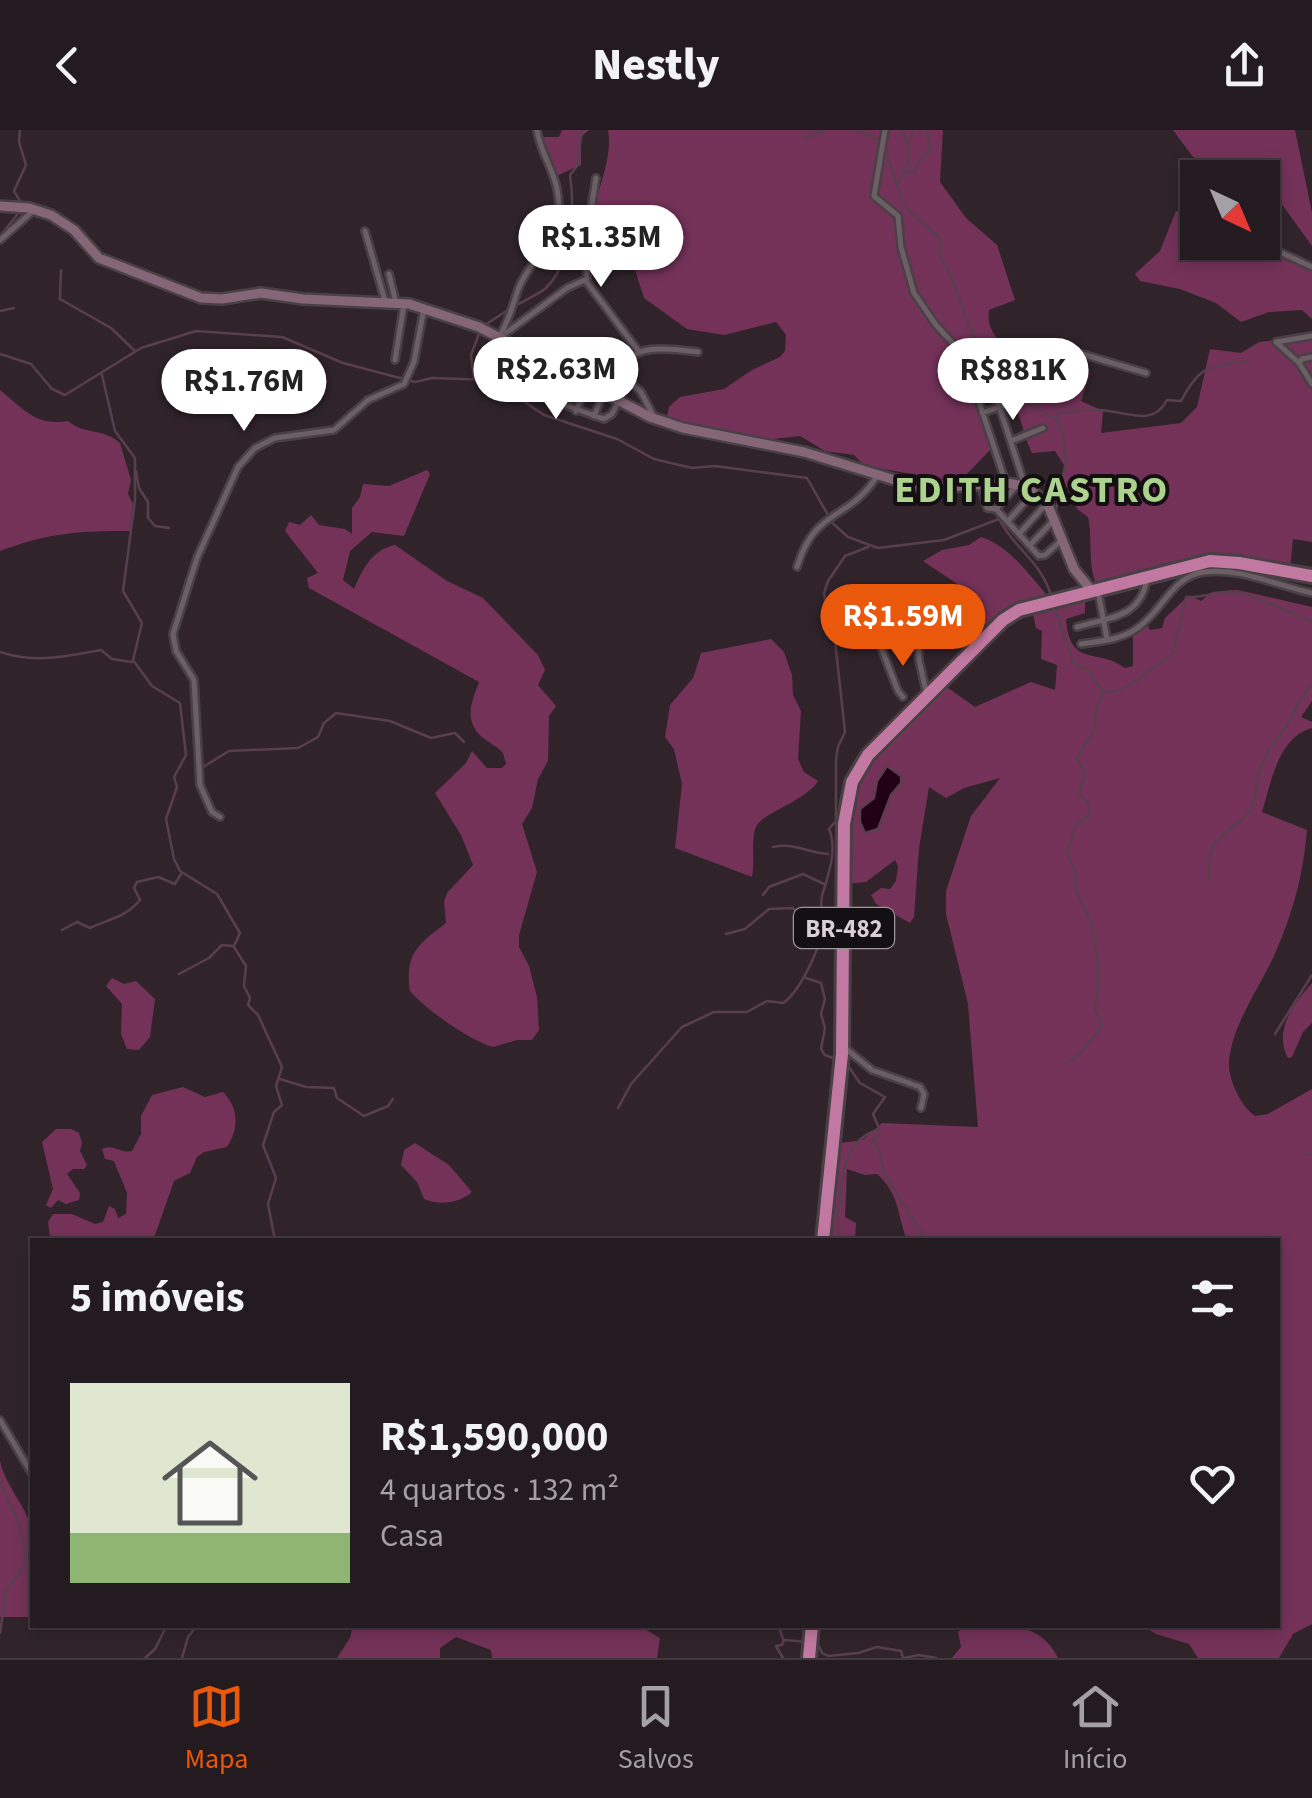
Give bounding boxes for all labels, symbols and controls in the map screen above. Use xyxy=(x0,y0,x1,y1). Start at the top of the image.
text: Nestly xyxy=(592,33,720,97)
icon: back xyxy=(40,38,95,93)
icon: share xyxy=(1217,38,1272,93)
north arrow xyxy=(1180,160,1280,260)
map controls xyxy=(1180,160,1280,260)
pin: R$1.35M xyxy=(509,205,693,290)
text: R$1.35M xyxy=(540,214,662,260)
pin: R$2.63M xyxy=(464,337,648,422)
pin: R$881K xyxy=(932,338,1094,423)
text: R$2.63M xyxy=(495,346,617,392)
text: R$881K xyxy=(960,347,1066,393)
pin: R$1.76M xyxy=(152,349,336,434)
text: R$1.76M xyxy=(183,358,305,404)
district label: EDITH CASTRO xyxy=(894,463,1170,517)
pin: R$1.59M xyxy=(811,584,995,669)
text: R$1.59M xyxy=(842,593,964,639)
road number: BR-482 xyxy=(794,908,894,948)
text: 5 imóveis xyxy=(70,1268,245,1328)
icon: filters xyxy=(1185,1271,1240,1326)
text: R$1,590,000 xyxy=(380,1407,608,1467)
icon: home xyxy=(150,1423,270,1543)
icon: heart xyxy=(1185,1456,1240,1511)
text: 4 quartos · 132 m² xyxy=(380,1467,619,1513)
text: Casa xyxy=(380,1513,444,1559)
tab: Mapa xyxy=(185,1679,248,1779)
tab: Salvos xyxy=(618,1679,694,1779)
tab: Início xyxy=(1063,1679,1127,1779)

